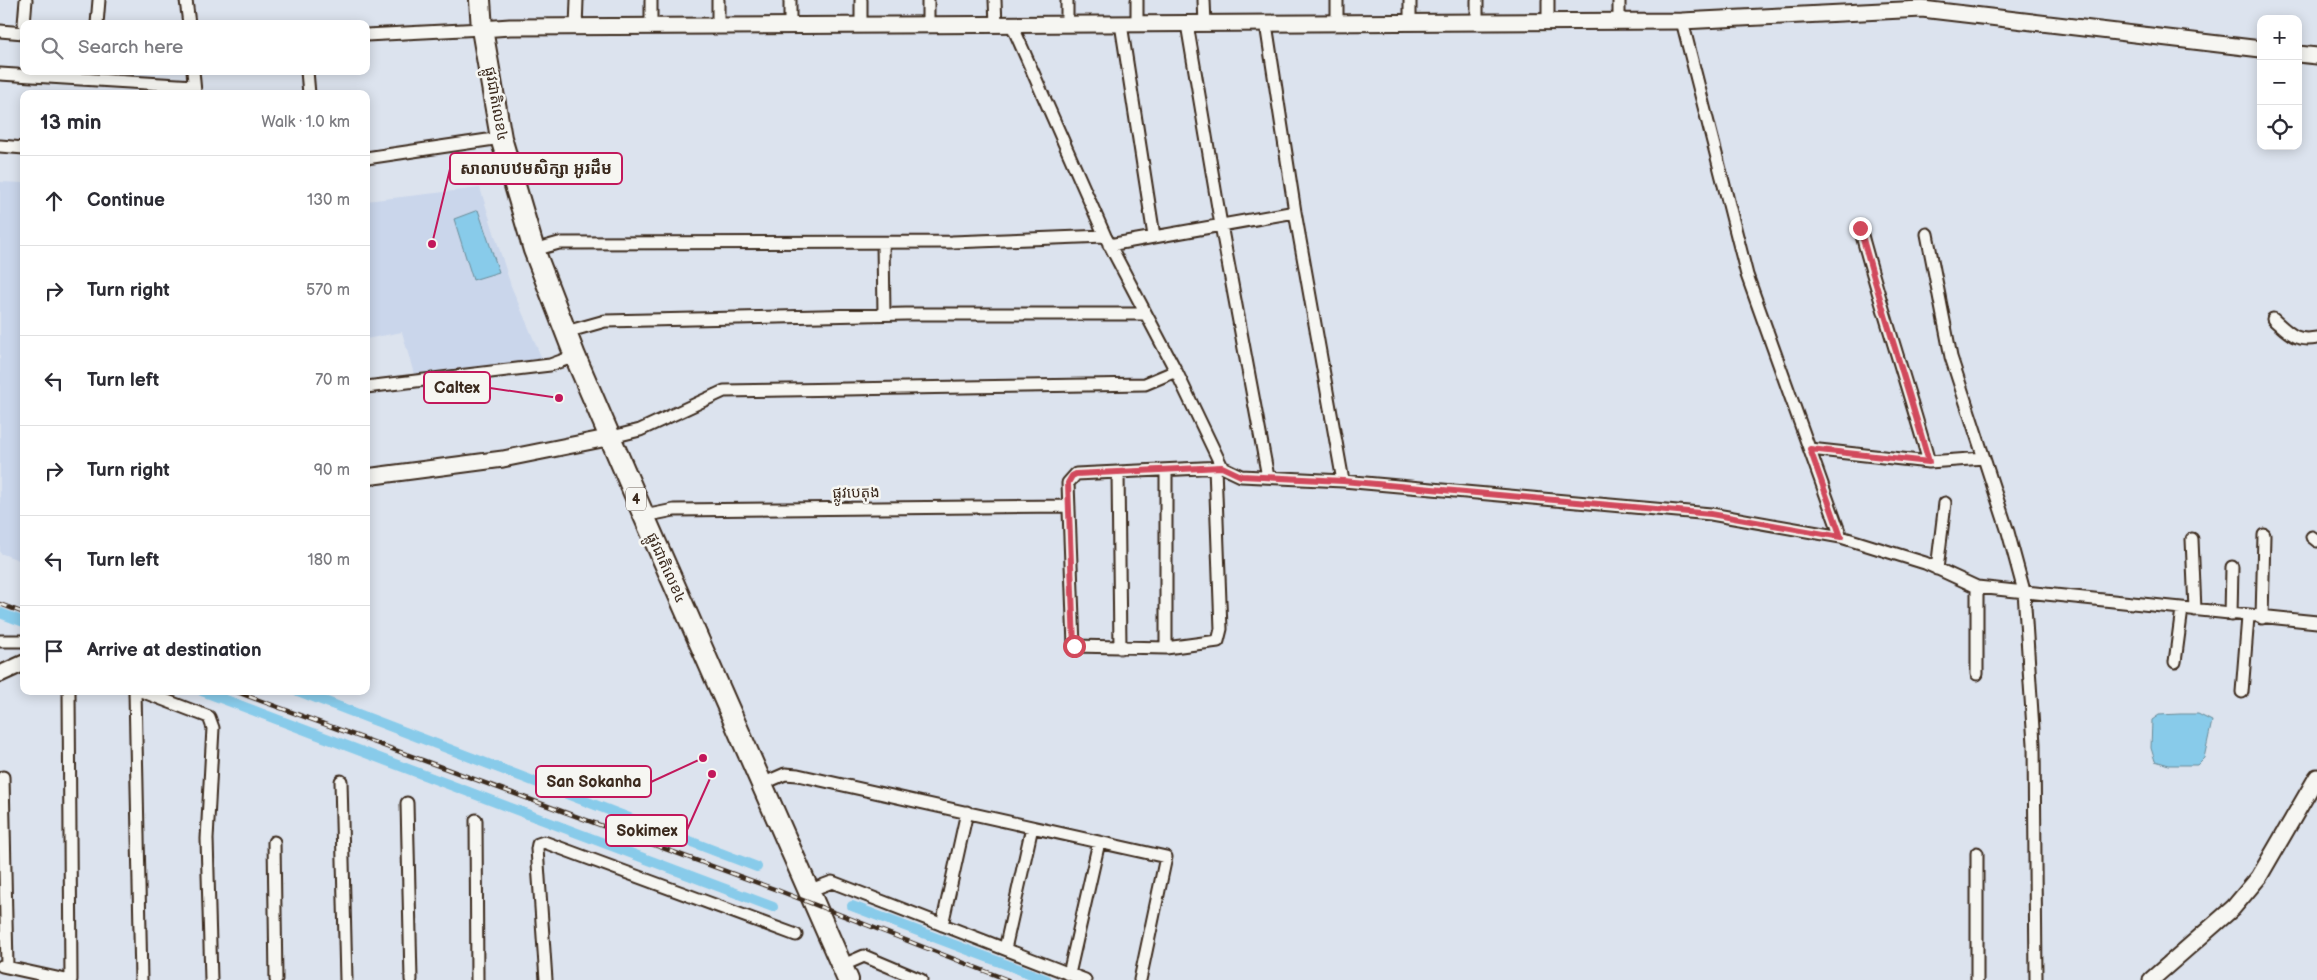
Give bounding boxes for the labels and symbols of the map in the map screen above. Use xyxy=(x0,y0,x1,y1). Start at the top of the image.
street label: ផ្លូវជាតិលេខ៤ xyxy=(477,65,512,143)
callout: សាលាបឋមសិក្សា អូរដឹម xyxy=(450,153,622,184)
text: សាលាបឋមសិក្សា អូរដឹម xyxy=(460,158,612,179)
route end xyxy=(1849,217,1872,240)
callout: Caltex xyxy=(424,372,490,403)
text: Caltex xyxy=(434,379,480,398)
street label: ផ្លូវបេតុង xyxy=(832,483,880,506)
road number: 4 xyxy=(626,488,646,510)
street label: ផ្លូវជាតិលេខ៤ xyxy=(639,530,690,608)
route start xyxy=(1063,635,1086,658)
callout: San Sokanha xyxy=(536,766,651,797)
text: San Sokanha xyxy=(546,773,642,792)
callout: Sokimex xyxy=(606,815,687,846)
text: Sokimex xyxy=(617,822,677,841)

